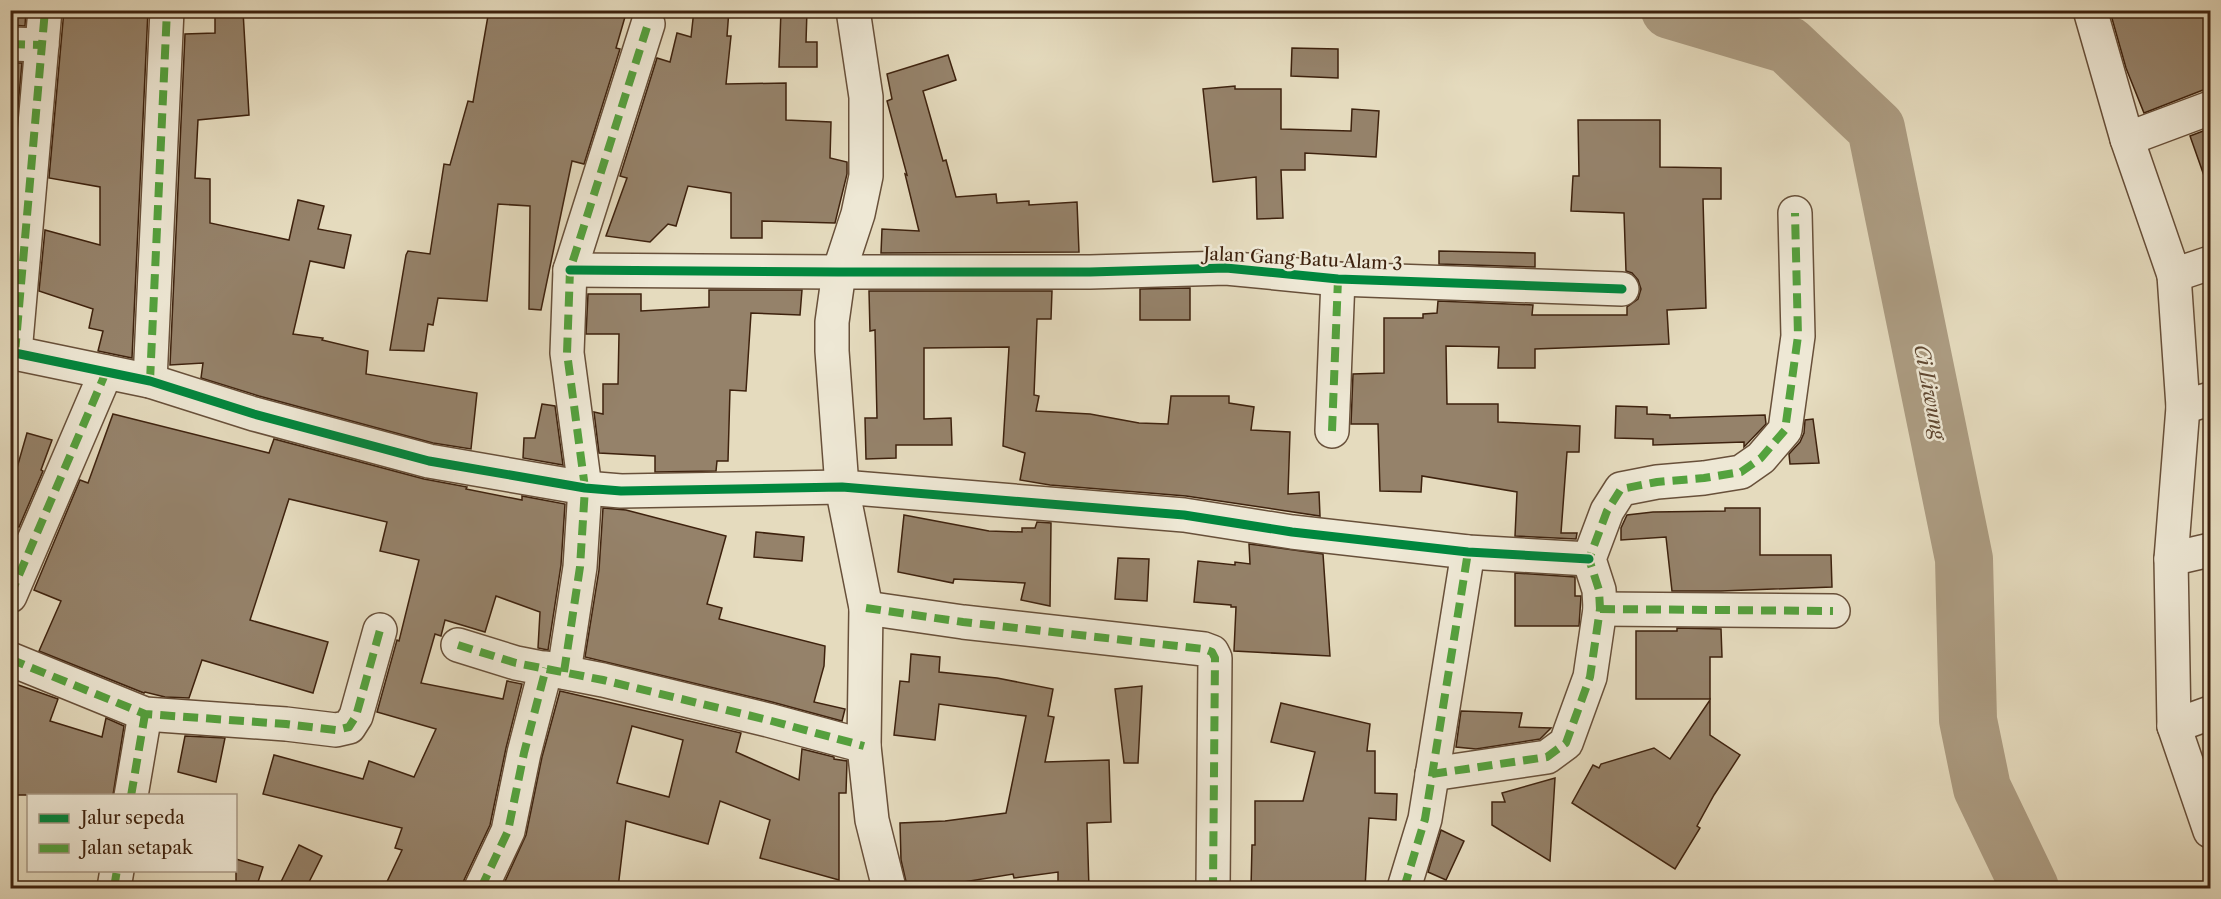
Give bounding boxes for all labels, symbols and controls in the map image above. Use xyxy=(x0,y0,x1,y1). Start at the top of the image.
street label: Jalan Gang Batu Alam 3 xyxy=(1200,243,1403,275)
water label: Ci Liwung xyxy=(1909,342,1951,443)
legend xyxy=(27,794,237,872)
text: Jalur sepeda xyxy=(78,807,185,829)
text: Jalan setapak xyxy=(78,837,194,859)

